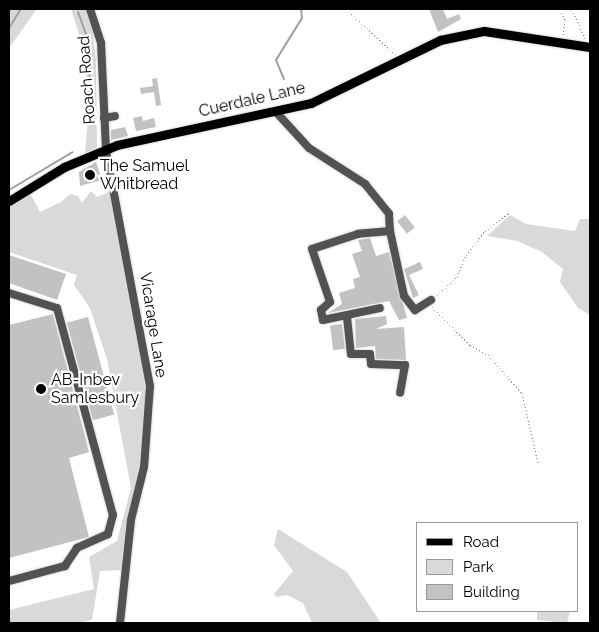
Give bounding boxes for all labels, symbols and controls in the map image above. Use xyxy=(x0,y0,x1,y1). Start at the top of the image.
street label: Roach Road xyxy=(74,35,100,125)
street label: Cuerdale Lane xyxy=(197,78,307,122)
place label: The Samuel Whitbread xyxy=(100,156,189,194)
marker: The Samuel Whitbread xyxy=(84,169,96,181)
street label: Vicarage Lane xyxy=(135,271,171,379)
place label: AB-Inbev Samlesbury xyxy=(51,370,139,408)
marker: AB-Inbev Samlesbury xyxy=(35,383,47,395)
legend xyxy=(416,522,579,612)
text: Road xyxy=(463,533,499,551)
text: Park xyxy=(463,558,494,576)
text: Building xyxy=(463,583,520,601)

